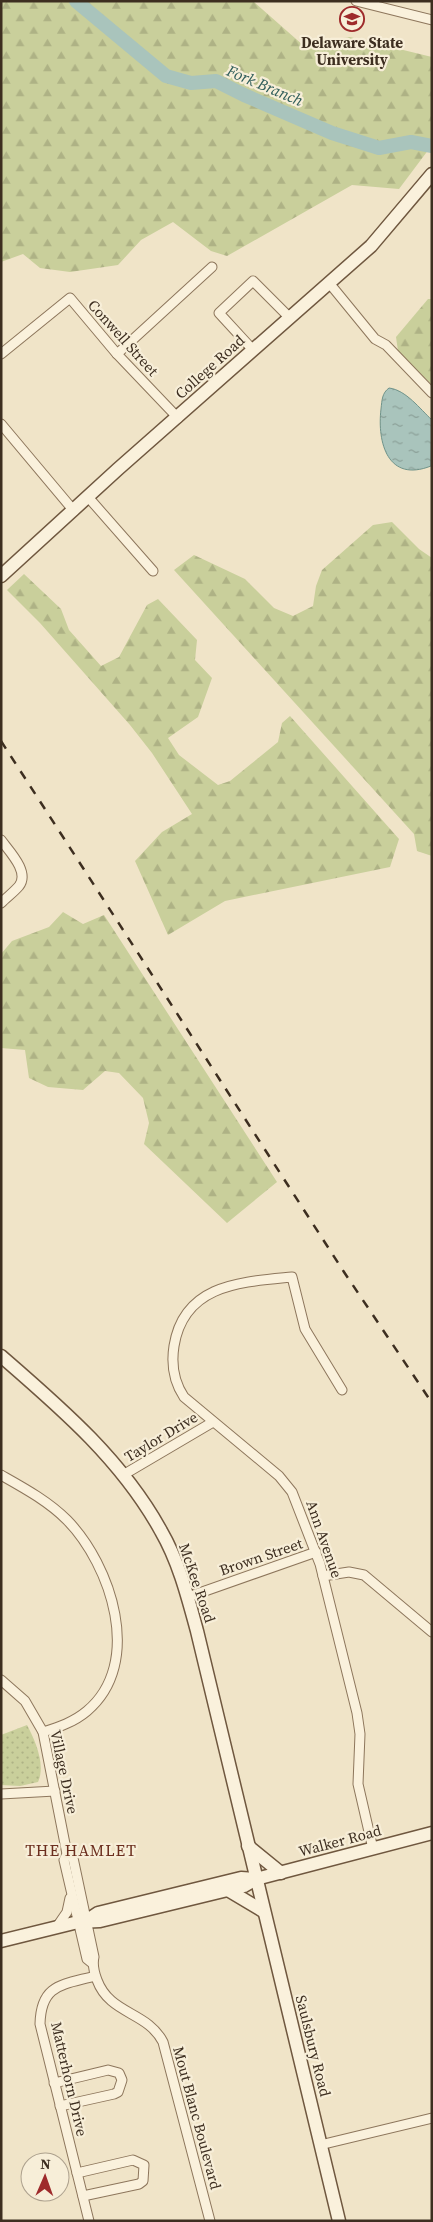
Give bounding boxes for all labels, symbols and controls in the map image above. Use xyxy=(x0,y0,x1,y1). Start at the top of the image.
school or university icon: Delaware State University xyxy=(339,6,365,32)
place label: Delaware State University xyxy=(301,32,403,70)
water label: Fork Branch xyxy=(223,59,307,111)
street label: Conwell Street xyxy=(83,295,163,381)
street label: College Road xyxy=(170,329,249,404)
street label: Taylor Drive xyxy=(120,1406,202,1467)
street label: Ann Avenue xyxy=(301,1497,348,1581)
street label: Brown Street xyxy=(216,1532,305,1581)
street label: McKee Road xyxy=(174,1540,221,1626)
street label: Village Drive xyxy=(45,1728,84,1816)
street label: Walker Road xyxy=(296,1819,384,1862)
district label: THE HAMLET xyxy=(25,1839,137,1861)
street label: Saulsbury Road xyxy=(291,1993,336,2099)
street label: Matterhorn Drive xyxy=(46,2020,93,2139)
street label: Mout Blanc Boulevard xyxy=(168,2044,227,2192)
north arrow xyxy=(20,2152,70,2202)
text: N xyxy=(40,2154,51,2174)

